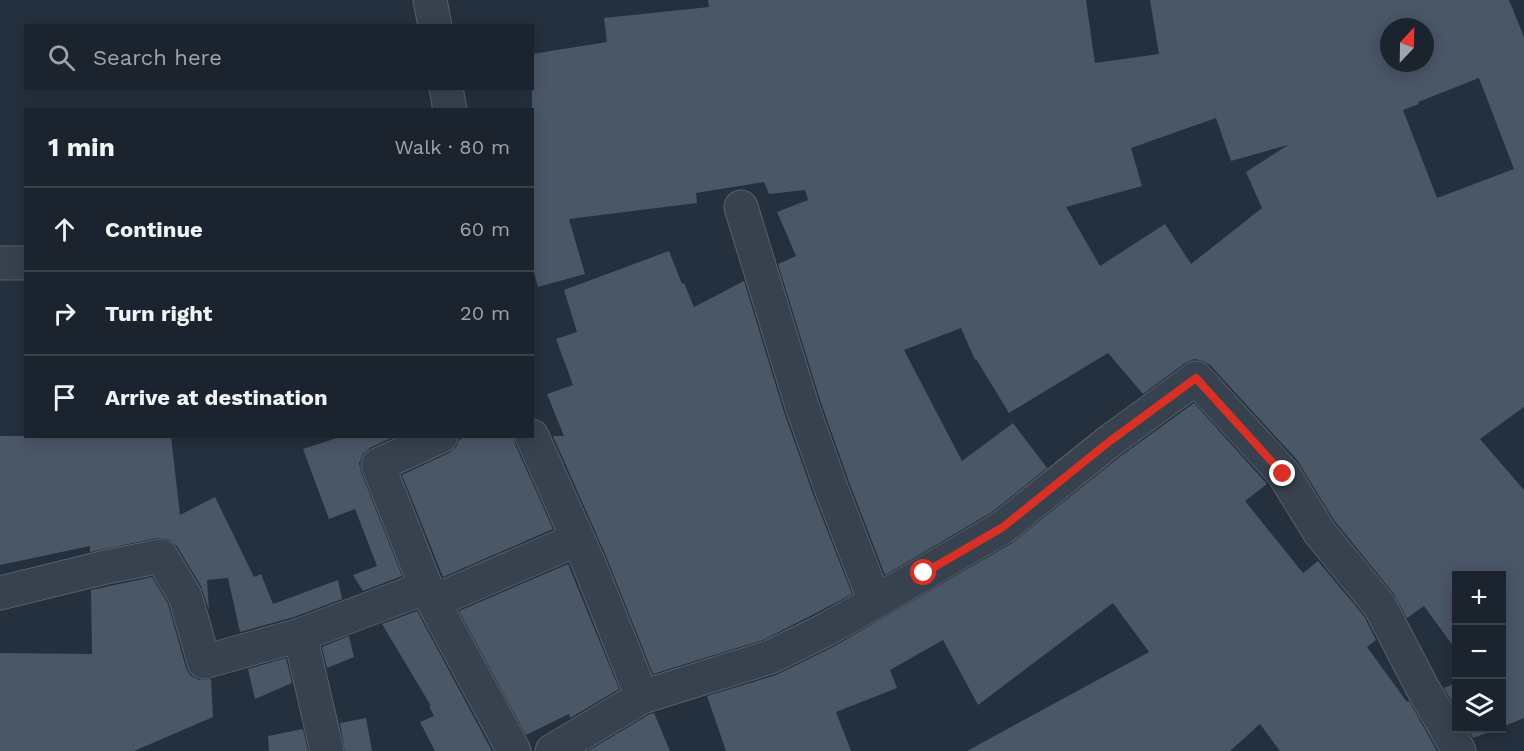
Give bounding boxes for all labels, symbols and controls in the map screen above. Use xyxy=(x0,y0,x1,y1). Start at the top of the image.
north arrow xyxy=(1380,18,1434,72)
search box xyxy=(24,24,534,90)
icon: search xyxy=(45,41,78,74)
text: Search here xyxy=(93,45,222,70)
text: 1 min xyxy=(48,132,115,162)
text: Walk · 80 m xyxy=(394,135,510,159)
icon: ahead xyxy=(48,213,81,246)
text: Continue xyxy=(105,217,203,242)
text: 60 m xyxy=(460,217,510,241)
icon: right xyxy=(48,297,81,330)
text: Turn right xyxy=(105,301,212,326)
text: 20 m xyxy=(460,301,510,325)
icon: arrive xyxy=(48,381,81,414)
text: Arrive at destination xyxy=(105,385,328,410)
route end xyxy=(1269,460,1295,486)
route start xyxy=(910,559,936,585)
map controls xyxy=(1452,571,1506,733)
button: + xyxy=(1452,571,1506,625)
button: − xyxy=(1452,625,1506,679)
button: layers xyxy=(1452,679,1506,733)

